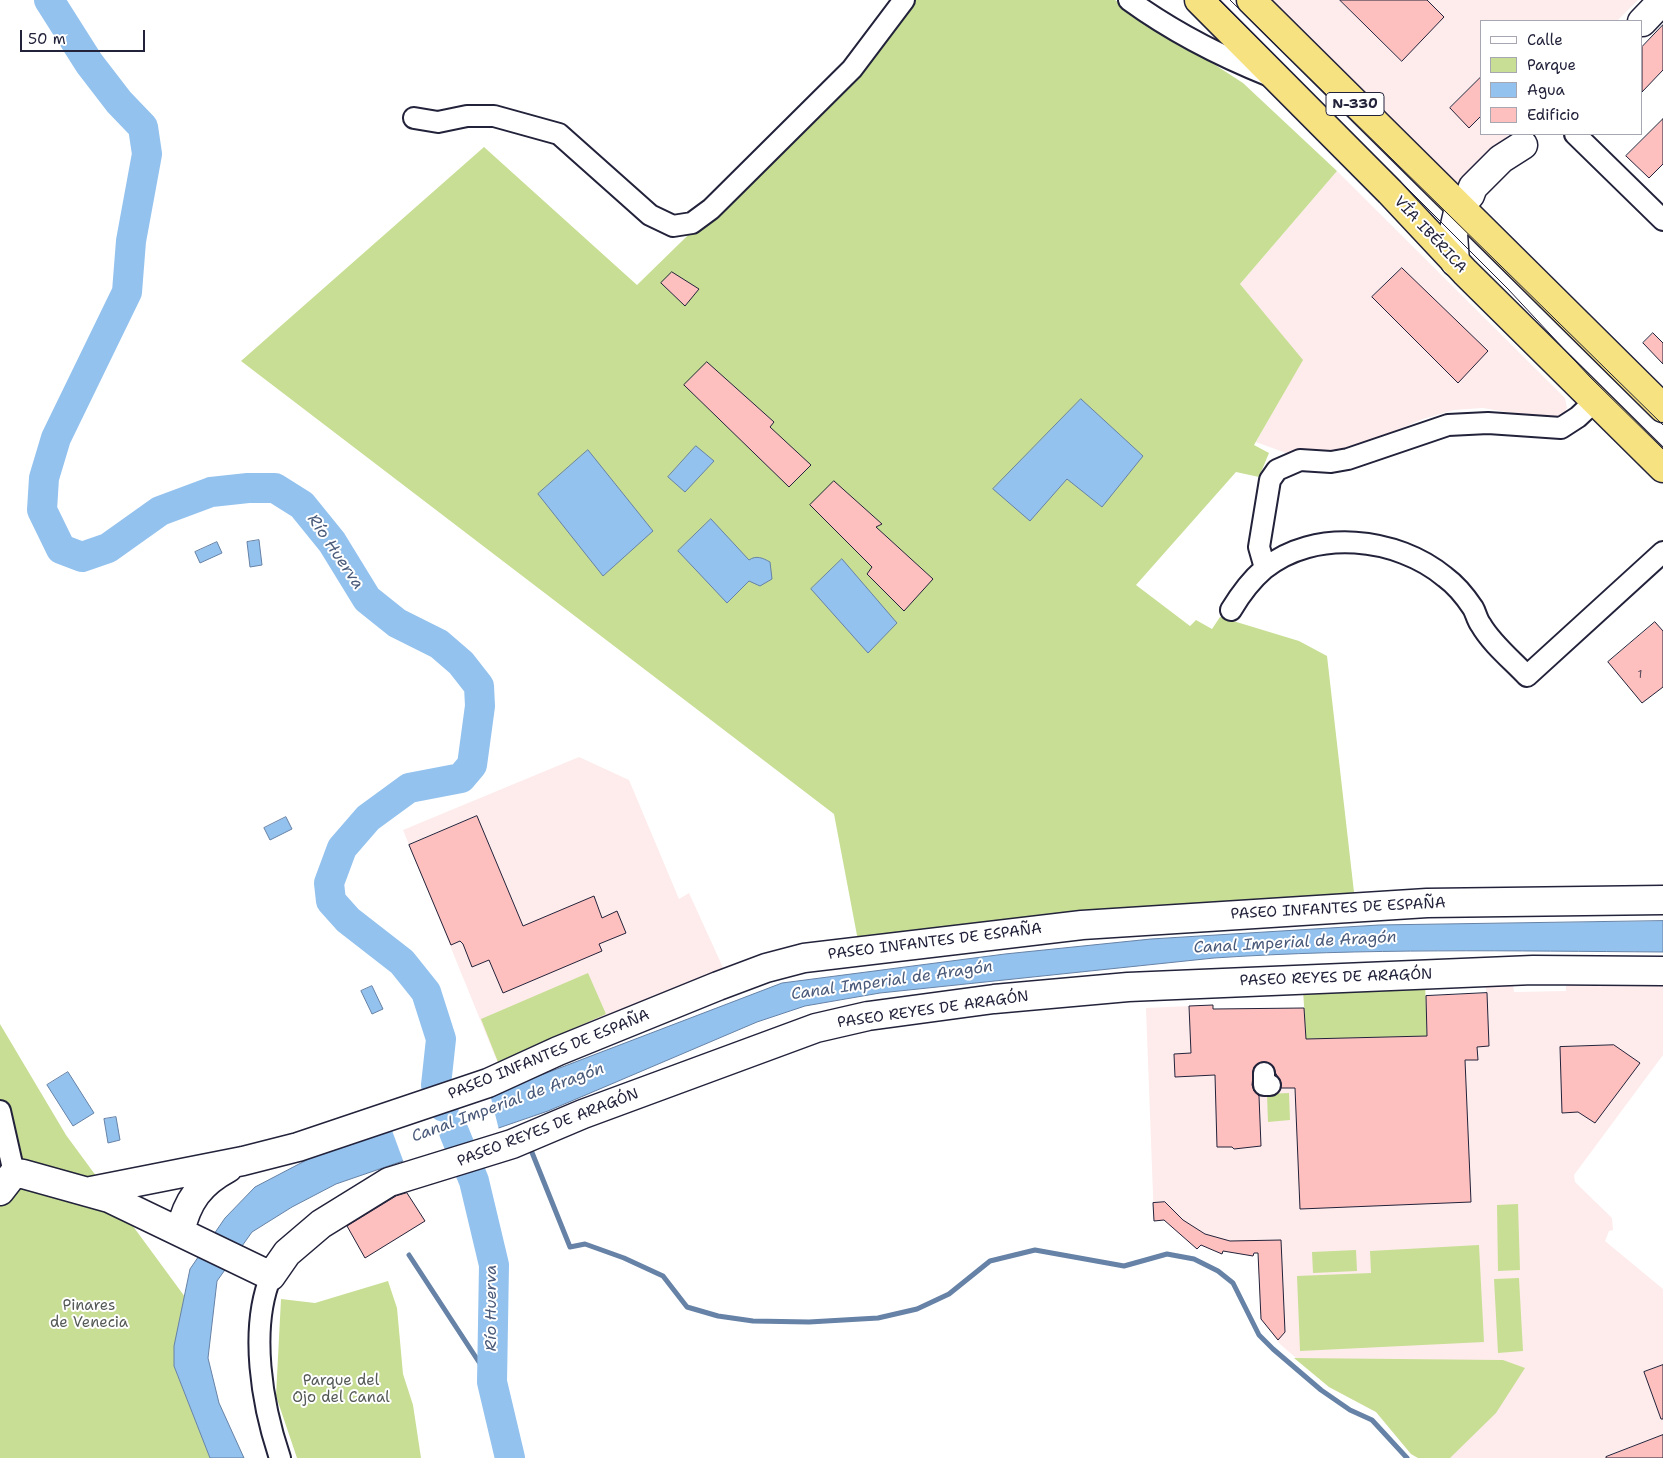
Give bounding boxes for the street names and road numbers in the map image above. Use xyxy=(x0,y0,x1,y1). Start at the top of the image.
road number: N-330 xyxy=(1326,92,1384,116)
street label: VÍA IBÉRICA xyxy=(1390,193,1470,277)
street label: PASEO INFANTES DE ESPAÑA xyxy=(1230,894,1446,924)
street label: PASEO INFANTES DE ESPAÑA xyxy=(827,920,1043,964)
street label: PASEO REYES DE ARAGÓN xyxy=(1239,966,1433,990)
street label: PASEO REYES DE ARAGÓN xyxy=(836,988,1030,1032)
street label: PASEO INFANTES DE ESPAÑA xyxy=(446,1006,652,1104)
street label: PASEO REYES DE ARAGÓN xyxy=(455,1085,641,1171)

